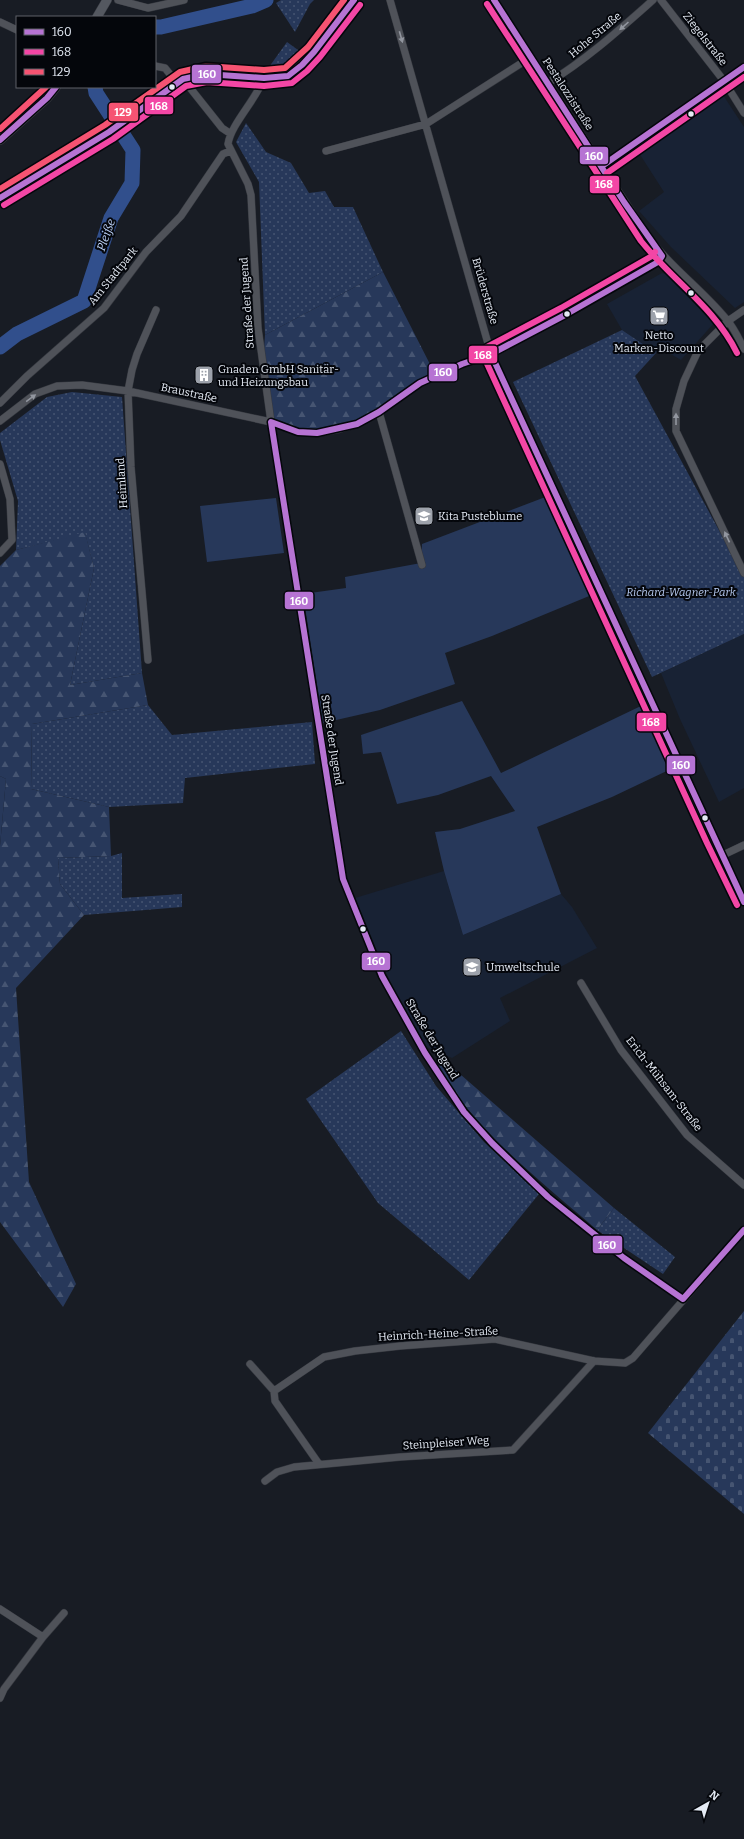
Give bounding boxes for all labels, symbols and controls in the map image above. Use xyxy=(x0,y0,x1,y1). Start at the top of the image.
street label: Hohe Straße xyxy=(566,9,624,61)
street label: Ziegelstraße xyxy=(680,10,730,68)
legend xyxy=(16,16,156,88)
one-way arrow xyxy=(619,21,629,31)
text: 160 xyxy=(52,25,72,39)
one-way arrow xyxy=(398,32,404,44)
text: 168 xyxy=(52,45,71,59)
street label: Pestalozzistraße xyxy=(540,55,596,133)
line badge: 160 xyxy=(191,64,222,84)
text: 129 xyxy=(52,65,70,79)
text: 160 xyxy=(198,68,216,81)
unlabelled marker xyxy=(167,82,177,92)
line badge: 168 xyxy=(144,96,174,115)
text: 168 xyxy=(150,100,168,113)
line badge: 129 xyxy=(108,102,139,122)
text: 129 xyxy=(114,106,132,119)
unlabelled marker xyxy=(686,109,696,119)
line badge: 160 xyxy=(579,146,609,165)
text: 160 xyxy=(585,150,603,163)
line badge: 168 xyxy=(589,175,620,194)
text: 168 xyxy=(595,178,613,191)
water label: Pleiße xyxy=(94,217,118,253)
street label: Am Stadtpark xyxy=(86,244,141,308)
street label: Straße der Jugend xyxy=(237,256,257,349)
street label: Brüderstraße xyxy=(469,256,501,326)
unlabelled marker xyxy=(686,288,696,298)
supermarket icon: Netto Marken-Discount xyxy=(648,305,670,327)
unlabelled marker xyxy=(562,309,572,319)
place label: Netto Marken-Discount xyxy=(614,329,704,355)
line badge: 168 xyxy=(468,345,498,364)
text: 168 xyxy=(474,349,492,362)
place label: Gnaden GmbH Sanitär- und Heizungsbau xyxy=(218,363,339,389)
line badge: 160 xyxy=(428,363,458,382)
building icon: Gnaden GmbH Sanitär- und Heizungsbau xyxy=(193,364,215,386)
text: 160 xyxy=(434,366,452,379)
street label: Braustraße xyxy=(160,381,218,405)
one-way arrow xyxy=(26,394,36,402)
one-way arrow xyxy=(673,412,679,425)
street label: Heimland xyxy=(114,457,130,509)
school or university icon: Kita Pusteblume xyxy=(413,505,435,527)
place label: Kita Pusteblume xyxy=(438,510,522,523)
one-way arrow xyxy=(724,532,730,543)
park label: Richard-Wagner-Park xyxy=(626,586,737,599)
line badge: 160 xyxy=(284,591,314,610)
text: 160 xyxy=(290,595,308,608)
street label: Straße der Jugend xyxy=(318,694,346,787)
line badge: 168 xyxy=(636,712,667,732)
text: 168 xyxy=(642,716,660,729)
line badge: 160 xyxy=(666,755,696,775)
text: 160 xyxy=(672,759,690,772)
unlabelled marker xyxy=(700,813,710,823)
unlabelled marker xyxy=(358,924,368,934)
line badge: 160 xyxy=(361,952,391,971)
text: 160 xyxy=(367,955,385,968)
school or university icon: Umweltschule xyxy=(461,956,483,978)
place label: Umweltschule xyxy=(486,961,560,974)
street label: Straße der Jugend xyxy=(403,996,461,1082)
street label: Erich-Mühsam-Straße xyxy=(623,1034,705,1134)
line badge: 160 xyxy=(592,1235,623,1254)
text: 160 xyxy=(598,1239,616,1252)
street label: Heinrich-Heine-Straße xyxy=(378,1324,498,1344)
street label: Steinpleiser Weg xyxy=(402,1433,490,1453)
north arrow xyxy=(688,1783,728,1823)
text: N xyxy=(707,1788,722,1804)

